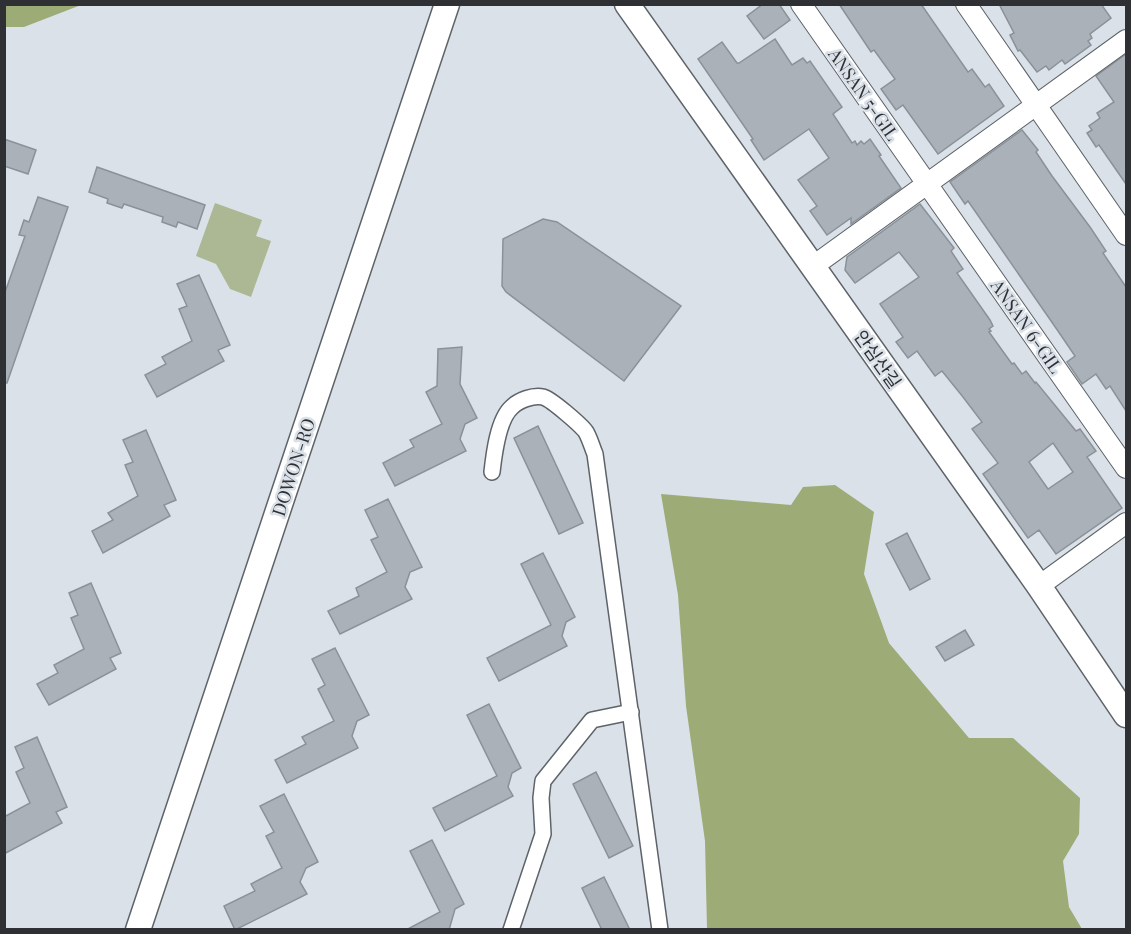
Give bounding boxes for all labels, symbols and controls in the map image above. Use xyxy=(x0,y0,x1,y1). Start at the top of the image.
street label: ANSAN 5-GIL xyxy=(823,42,905,145)
street label: ANSAN 6-GIL xyxy=(985,274,1068,378)
street label: 안심산길 xyxy=(849,325,907,393)
street label: DOWON-RO xyxy=(266,415,320,519)

